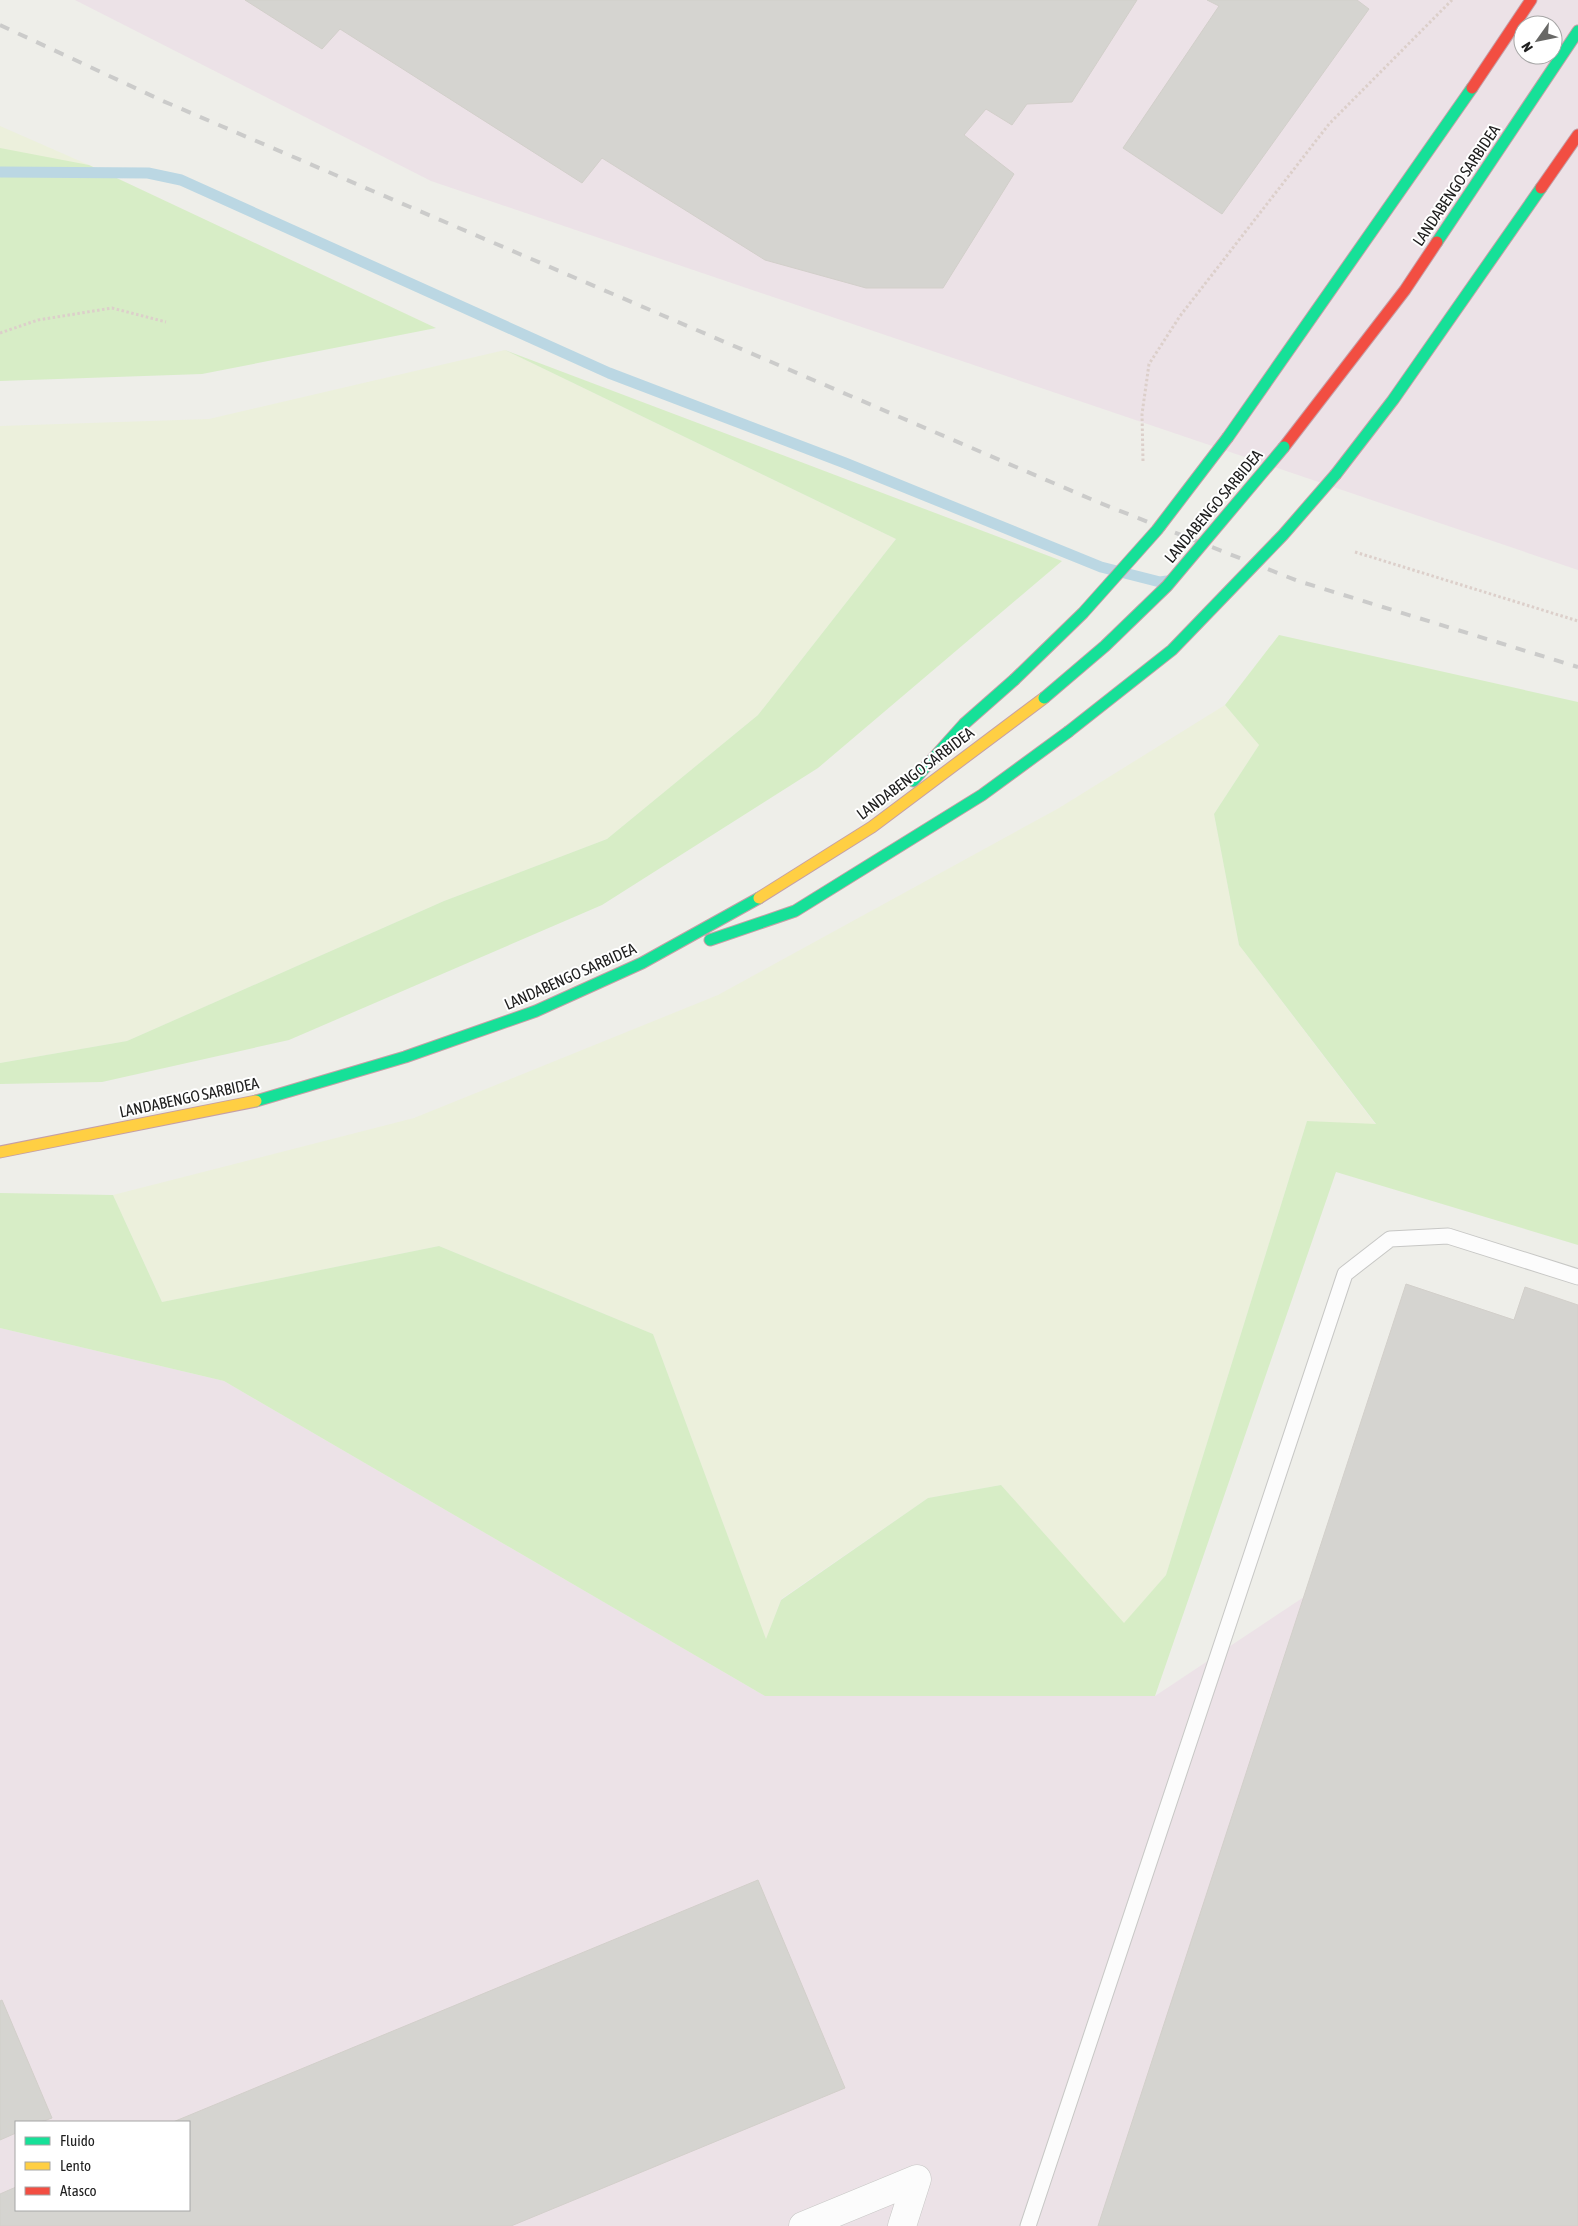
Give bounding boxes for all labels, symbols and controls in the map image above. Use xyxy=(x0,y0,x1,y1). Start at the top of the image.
north arrow xyxy=(1513,15,1563,65)
text: N xyxy=(1518,39,1536,55)
street label: LANDABENGO SARBIDEA xyxy=(1409,121,1503,249)
street label: LANDABENGO SARBIDEA xyxy=(1160,446,1266,566)
street label: LANDABENGO SARBIDEA xyxy=(853,723,977,823)
street label: LANDABENGO SARBIDEA xyxy=(501,939,639,1013)
street label: LANDABENGO SARBIDEA xyxy=(118,1073,260,1121)
legend xyxy=(15,2121,190,2211)
text: Fluido xyxy=(60,2132,95,2149)
text: Lento xyxy=(60,2157,91,2174)
text: Atasco xyxy=(60,2182,97,2199)

